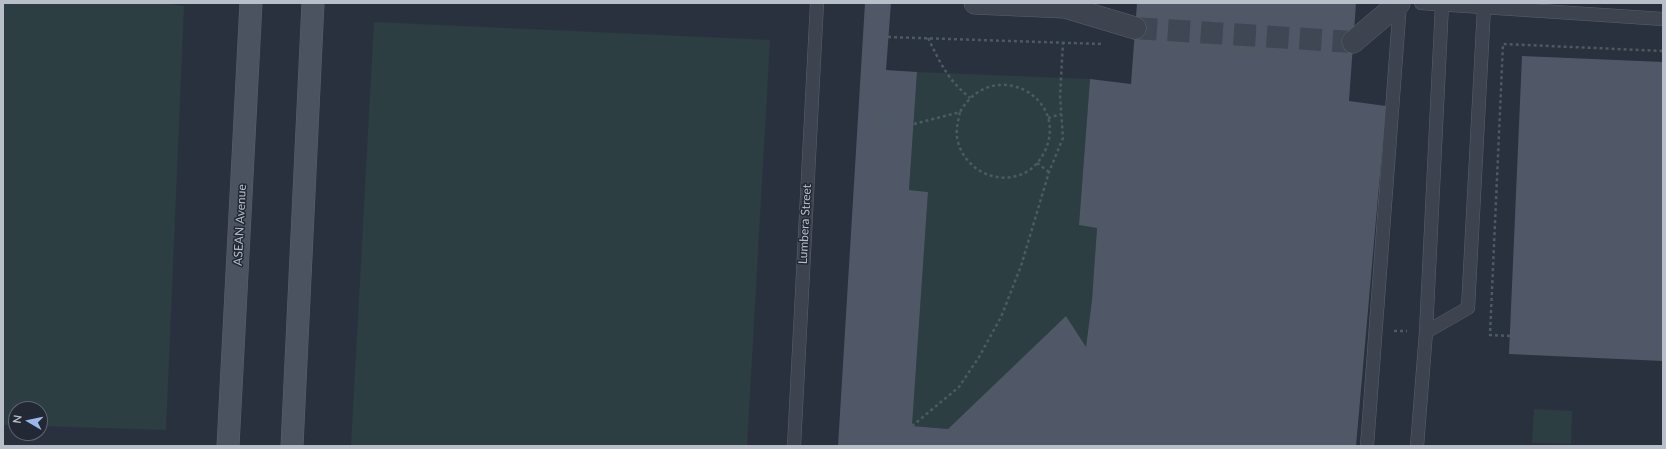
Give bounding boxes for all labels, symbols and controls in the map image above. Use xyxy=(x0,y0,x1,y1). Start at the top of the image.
street label: ASEAN Avenue xyxy=(231,184,249,266)
street label: Lumbera Street xyxy=(796,184,814,264)
north arrow xyxy=(8,401,48,441)
text: N xyxy=(10,414,24,424)

